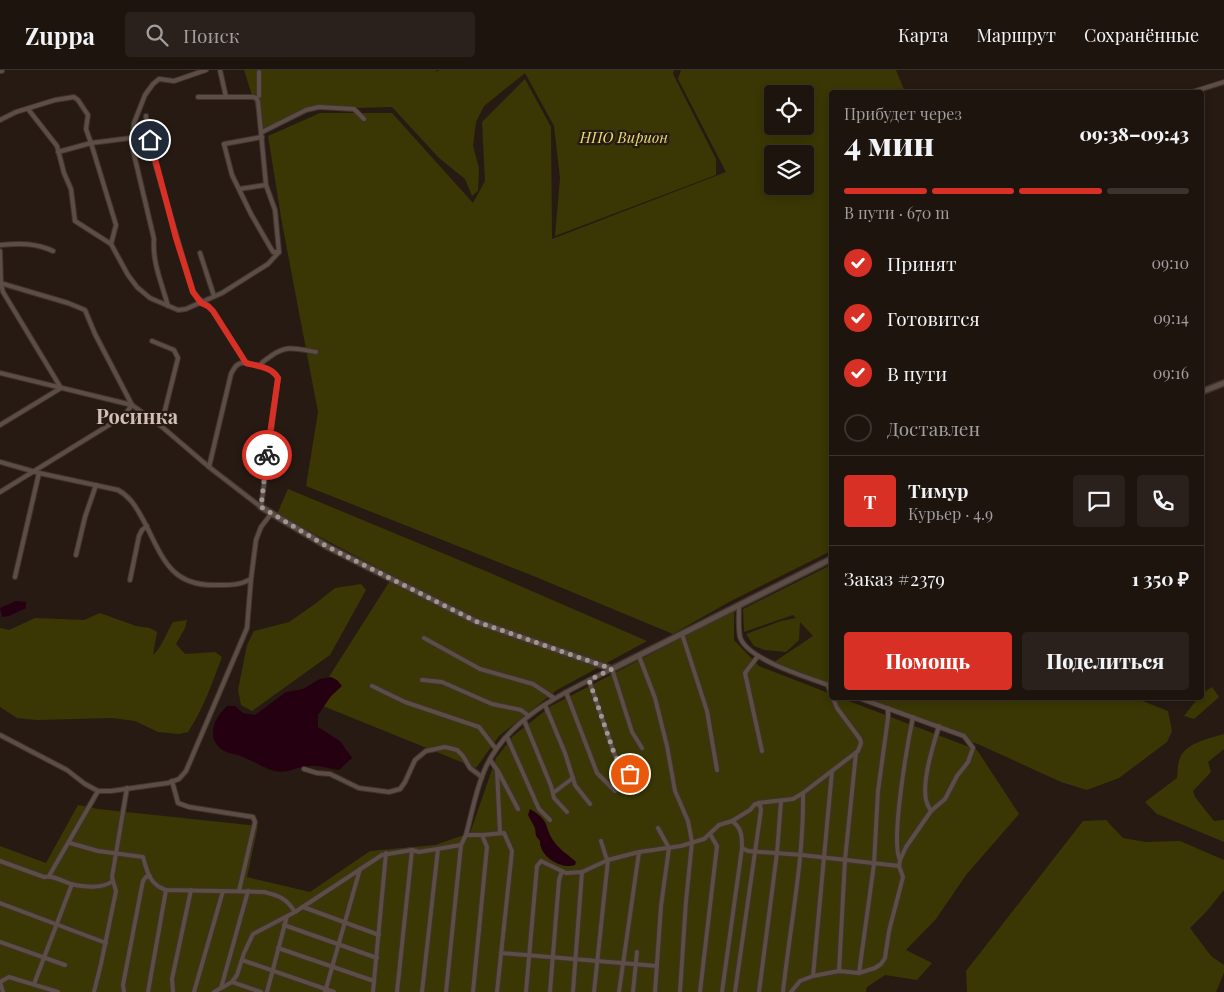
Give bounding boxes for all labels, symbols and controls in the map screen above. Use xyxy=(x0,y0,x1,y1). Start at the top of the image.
search box xyxy=(125,12,475,57)
text: Zuppa xyxy=(25,19,95,51)
icon: search xyxy=(143,21,171,49)
text: Поиск xyxy=(183,22,240,48)
text: Карта xyxy=(898,23,948,47)
text: Маршрут xyxy=(976,23,1056,47)
text: Сохранённые xyxy=(1084,23,1199,47)
map controls xyxy=(764,85,814,195)
button: locate xyxy=(764,85,814,135)
text: Прибудет через xyxy=(844,103,962,124)
pin xyxy=(129,119,171,161)
text: 09:38–09:43 xyxy=(1080,120,1189,146)
text: 4 мин xyxy=(844,121,934,164)
icon: home xyxy=(136,126,164,154)
park label: НПО Вирион xyxy=(579,127,668,147)
button: layers xyxy=(764,145,814,195)
text: В пути · 670 m xyxy=(844,202,949,223)
icon: check xyxy=(844,249,872,277)
text: Принят xyxy=(887,250,956,276)
text: 09:10 xyxy=(1151,252,1189,273)
icon: check xyxy=(844,304,872,332)
text: Готовится xyxy=(887,305,980,331)
text: 09:14 xyxy=(1153,307,1189,328)
icon: check xyxy=(844,359,872,387)
text: В пути xyxy=(887,360,947,386)
text: 09:16 xyxy=(1153,362,1189,383)
district label: Росинка xyxy=(96,402,179,429)
text: Доставлен xyxy=(887,415,980,441)
courier xyxy=(242,430,292,480)
icon: bike xyxy=(253,441,281,469)
button: chat xyxy=(1073,475,1125,527)
button: phone xyxy=(1137,475,1189,527)
text: Тимур xyxy=(908,477,969,503)
text: Т xyxy=(864,488,876,514)
text: Курьер · 4.9 xyxy=(908,503,993,524)
text: Заказ #2379 xyxy=(844,565,945,591)
text: 1 350 ₽ xyxy=(1132,565,1189,591)
button: Помощь xyxy=(844,632,1012,690)
button: Поделиться xyxy=(1022,632,1189,690)
pin xyxy=(609,753,651,795)
icon: bag xyxy=(616,760,644,788)

